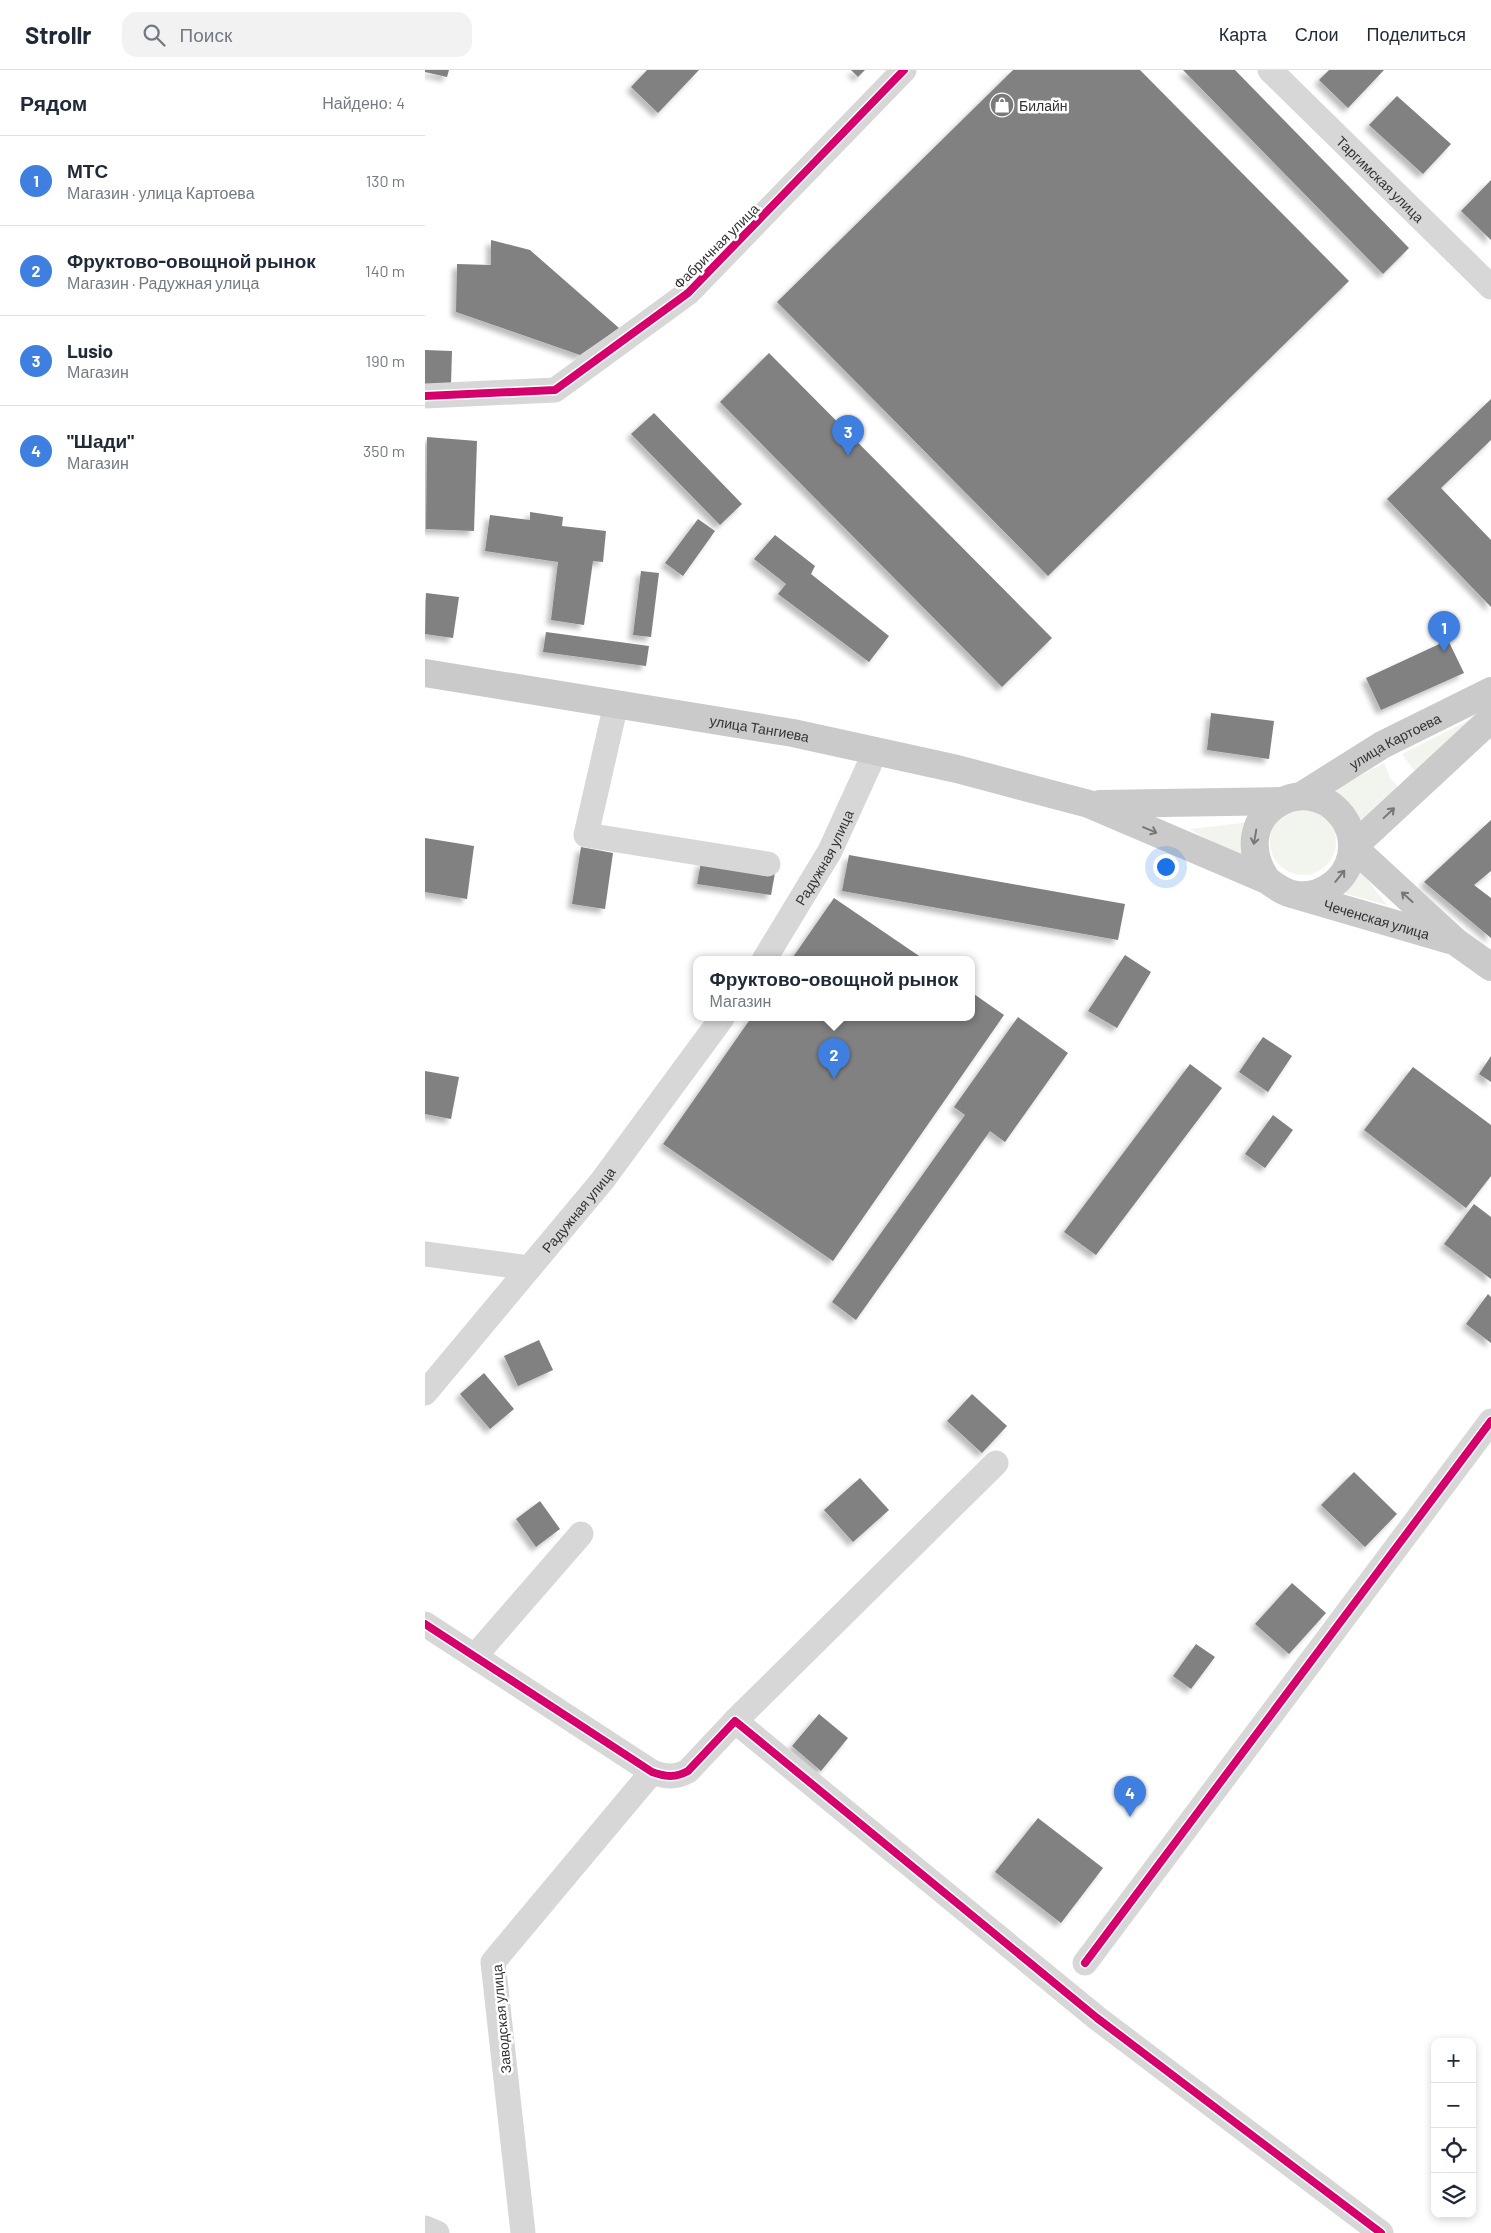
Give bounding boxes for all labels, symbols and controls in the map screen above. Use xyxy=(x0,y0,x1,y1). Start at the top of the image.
search box xyxy=(122,12,472,57)
text: Strollr xyxy=(25,20,92,49)
icon: search xyxy=(140,21,168,49)
text: Поиск xyxy=(180,23,232,46)
text: Карта xyxy=(1219,23,1267,45)
text: Слои xyxy=(1295,23,1339,45)
text: Поделиться xyxy=(1367,23,1466,45)
text: Рядом xyxy=(20,90,87,115)
shop icon: Билайн xyxy=(989,92,1015,118)
text: Найдено: 4 xyxy=(322,93,405,112)
place label: Билайн xyxy=(1019,97,1068,114)
street label: Таргимская улица xyxy=(1333,132,1428,226)
text: МТС xyxy=(67,159,108,182)
text: 1 xyxy=(33,171,39,190)
text: 130 m xyxy=(366,171,405,190)
text: Магазин · улица Картоева xyxy=(67,183,255,202)
street label: Фабричная улица xyxy=(670,200,762,292)
text: Фруктово-овощной рынок xyxy=(67,249,316,272)
text: 2 xyxy=(32,261,40,280)
text: 140 m xyxy=(365,261,405,280)
text: Магазин · Радужная улица xyxy=(67,273,259,292)
text: Lusio xyxy=(67,339,113,362)
text: 3 xyxy=(32,351,40,370)
text: 190 m xyxy=(366,351,405,370)
text: Магазин xyxy=(67,362,129,381)
pin: 3 xyxy=(832,415,864,456)
text: "Шади" xyxy=(67,429,134,452)
text: 4 xyxy=(31,441,41,460)
text: 350 m xyxy=(363,441,405,460)
text: Магазин xyxy=(67,453,129,472)
pin: 1 xyxy=(1428,611,1460,652)
street label: улица Картоева xyxy=(1346,709,1443,772)
street label: улица Тангиева xyxy=(709,711,811,745)
street label: Радужная улица xyxy=(791,807,856,908)
one-way arrow xyxy=(1382,808,1395,819)
one-way arrow xyxy=(1142,826,1157,836)
one-way arrow xyxy=(1250,828,1260,844)
your location xyxy=(1153,854,1179,880)
one-way arrow xyxy=(1335,870,1346,883)
one-way arrow xyxy=(1401,891,1414,903)
street label: Чеченская улица xyxy=(1322,895,1432,942)
popup xyxy=(693,956,975,1021)
text: Фруктово-овощной рынок xyxy=(710,967,958,990)
text: Магазин xyxy=(710,991,771,1010)
pin: 2 xyxy=(818,1038,850,1079)
street label: Радужная улица xyxy=(538,1163,618,1256)
pin: 4 xyxy=(1114,1776,1146,1817)
street label: Заводская улица xyxy=(488,1964,514,2074)
map controls xyxy=(1431,2038,1476,2218)
button: + xyxy=(1431,2038,1476,2083)
button: − xyxy=(1431,2083,1476,2128)
button: locate xyxy=(1431,2128,1476,2173)
button: layers xyxy=(1431,2173,1476,2218)

